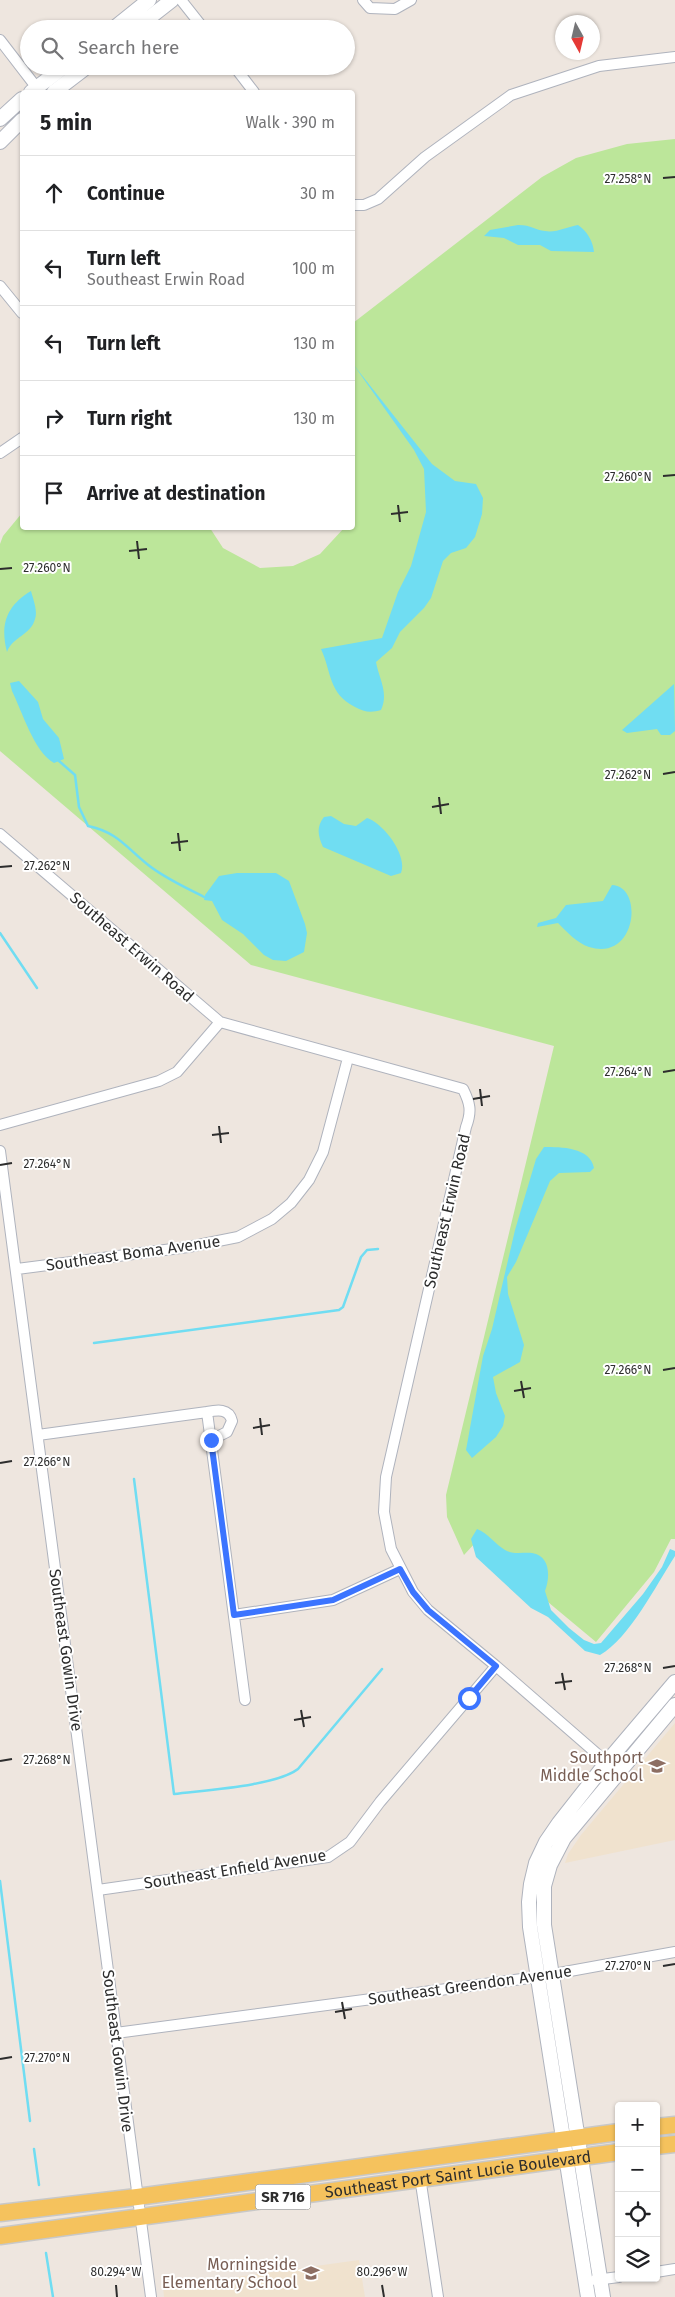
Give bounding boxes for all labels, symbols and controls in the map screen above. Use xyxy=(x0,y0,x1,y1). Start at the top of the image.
north arrow xyxy=(555,15,600,60)
search box xyxy=(20,20,355,75)
icon: search xyxy=(38,34,66,62)
text: Search here xyxy=(78,36,179,59)
text: 5 min xyxy=(40,110,92,136)
text: Walk · 390 m xyxy=(245,113,335,132)
text: 27.258°N xyxy=(604,172,652,186)
icon: ahead xyxy=(40,179,68,207)
text: Continue xyxy=(87,182,165,205)
text: 30 m xyxy=(300,184,335,203)
text: Turn left xyxy=(87,247,161,270)
icon: left xyxy=(40,254,68,282)
text: 100 m xyxy=(292,259,335,278)
text: Southeast Erwin Road xyxy=(87,270,245,289)
icon: left xyxy=(40,329,68,357)
text: Turn left xyxy=(87,332,161,355)
text: 130 m xyxy=(293,334,335,353)
icon: right xyxy=(40,404,68,432)
text: Turn right xyxy=(87,407,172,430)
text: 130 m xyxy=(293,409,335,428)
text: 27.260°N xyxy=(604,470,652,484)
icon: arrive xyxy=(40,479,68,507)
text: Arrive at destination xyxy=(87,482,266,505)
text: 27.260°N xyxy=(23,561,71,575)
text: 27.262°N xyxy=(605,768,651,782)
text: 27.262°N xyxy=(24,859,70,873)
street label: Southeast Erwin Road xyxy=(66,888,198,1006)
text: 27.264°N xyxy=(604,1065,652,1079)
street label: Southeast Erwin Road xyxy=(420,1132,474,1290)
text: 27.264°N xyxy=(23,1157,71,1171)
street label: Southeast Boma Avenue xyxy=(45,1231,221,1275)
text: 27.266°N xyxy=(604,1363,652,1377)
route end xyxy=(200,1429,223,1452)
text: 27.266°N xyxy=(23,1455,71,1469)
street label: Southeast Gowin Drive xyxy=(45,1568,87,1732)
text: 27.268°N xyxy=(604,1661,652,1675)
route start xyxy=(458,1687,481,1710)
place label: Southport Middle School xyxy=(540,1748,643,1785)
text: 27.268°N xyxy=(23,1753,71,1767)
school or university icon: Southport Middle School xyxy=(647,1756,667,1776)
street label: Southeast Enfield Avenue xyxy=(142,1845,328,1893)
text: 27.270°N xyxy=(605,1959,651,1973)
street label: Southeast Greendon Avenue xyxy=(367,1961,573,2009)
street label: Southeast Gowin Drive xyxy=(99,1969,137,2133)
text: 27.270°N xyxy=(24,2051,70,2065)
map controls xyxy=(615,2102,660,2282)
button: + xyxy=(615,2102,660,2147)
street label: Southeast Port Saint Lucie Boulevard xyxy=(323,2146,592,2201)
button: − xyxy=(615,2147,660,2192)
road number: SR 716 xyxy=(256,2184,310,2210)
button: locate xyxy=(615,2192,660,2237)
button: layers xyxy=(615,2237,660,2282)
place label: Morningside Elementary School xyxy=(162,2255,297,2292)
school or university icon: Morningside Elementary School xyxy=(301,2263,321,2283)
text: 80.294°W xyxy=(91,2265,141,2279)
text: 80.296°W xyxy=(357,2265,407,2279)

